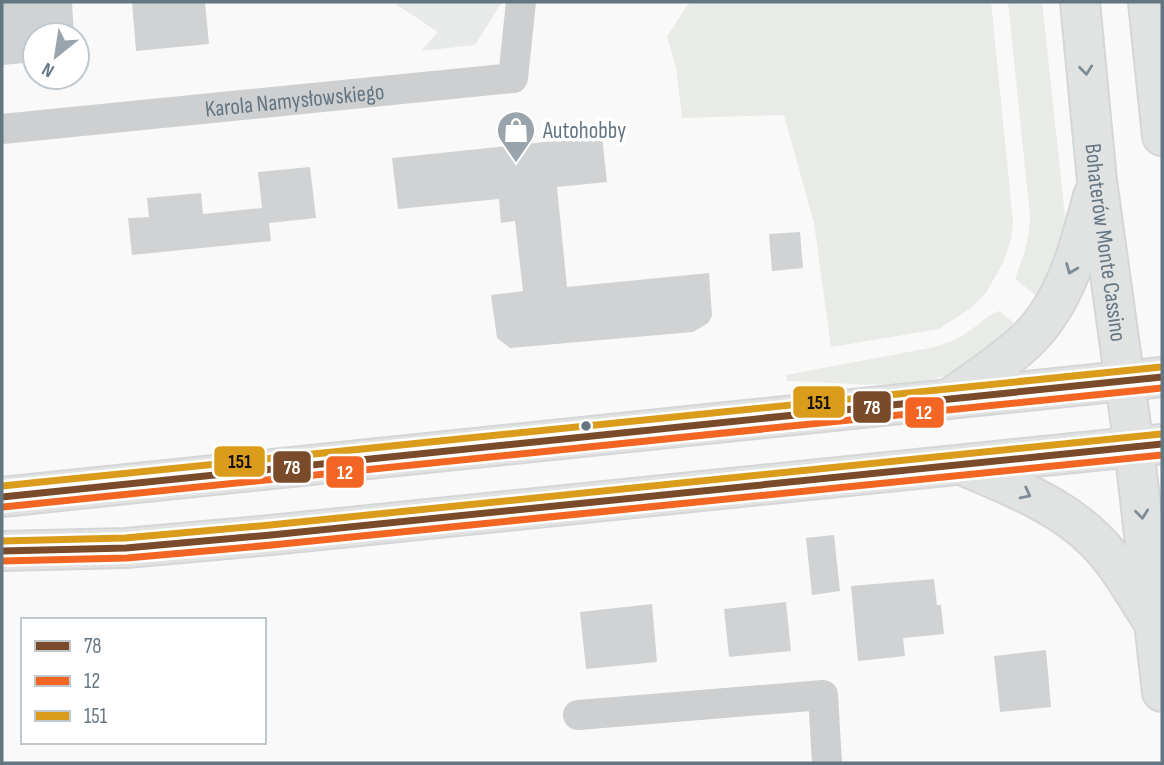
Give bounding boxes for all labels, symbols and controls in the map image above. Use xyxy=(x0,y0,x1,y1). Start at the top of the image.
north arrow xyxy=(21,21,91,91)
text: N xyxy=(38,57,58,82)
one-way arrow xyxy=(1078,64,1093,75)
street label: Karola Namysłowskiego xyxy=(204,78,386,124)
shop icon: Autohobby xyxy=(495,109,537,164)
place label: Autohobby xyxy=(542,117,626,145)
street label: Bohaterów Monte Cassino xyxy=(1079,142,1132,343)
one-way arrow xyxy=(1065,263,1079,275)
line badge: 151 xyxy=(792,385,846,419)
line badge: 78 xyxy=(852,390,892,424)
text: 151 xyxy=(807,392,831,415)
line badge: 12 xyxy=(904,396,945,429)
text: 78 xyxy=(863,397,881,420)
text: 12 xyxy=(916,402,932,425)
unlabelled marker xyxy=(579,419,593,433)
line badge: 151 xyxy=(213,445,266,478)
line badge: 78 xyxy=(272,450,312,484)
text: 151 xyxy=(228,451,252,474)
line badge: 12 xyxy=(325,455,365,489)
text: 78 xyxy=(283,457,301,480)
text: 12 xyxy=(337,462,353,485)
one-way arrow xyxy=(1019,486,1031,500)
one-way arrow xyxy=(1134,509,1149,520)
legend xyxy=(21,618,266,744)
text: 78 xyxy=(84,634,102,659)
text: 12 xyxy=(84,669,100,694)
text: 151 xyxy=(84,704,108,729)

